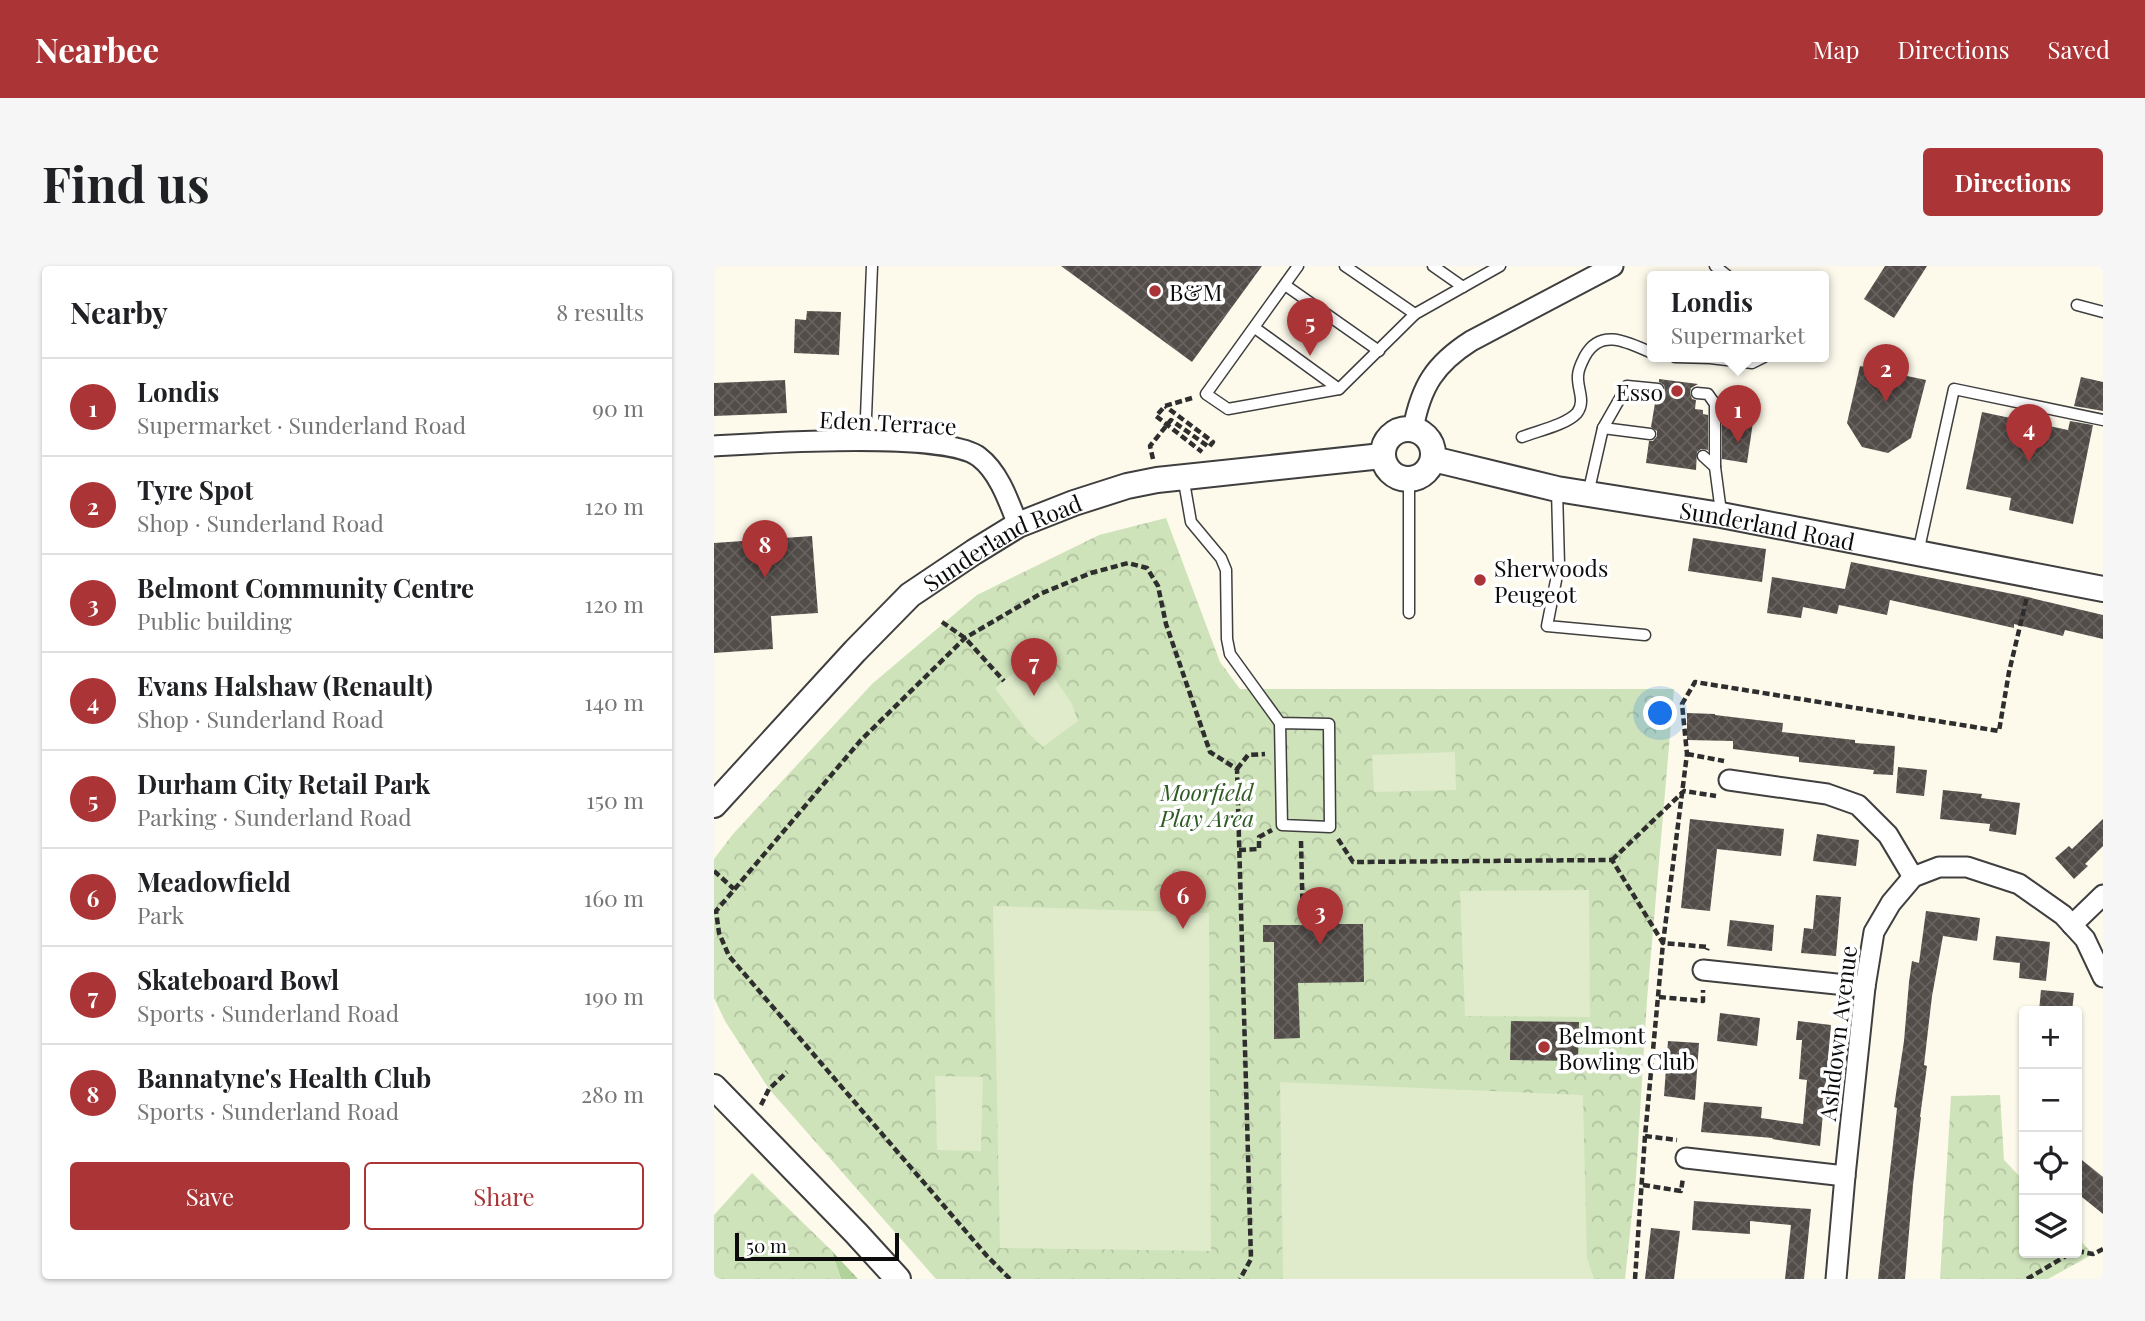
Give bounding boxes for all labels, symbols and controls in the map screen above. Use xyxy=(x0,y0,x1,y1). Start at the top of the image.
text: Nearbee xyxy=(35,27,159,71)
text: Map xyxy=(1813,33,1859,65)
text: Directions xyxy=(1897,33,2010,65)
text: Saved xyxy=(2048,33,2110,65)
button: Directions xyxy=(1923,148,2103,216)
text: Find us xyxy=(42,150,210,215)
popup xyxy=(1647,271,1829,362)
place label: B&M xyxy=(1169,276,1223,307)
marker: B&M xyxy=(1147,283,1163,299)
text: Londis xyxy=(1671,284,1753,319)
text: Nearby xyxy=(70,292,168,332)
text: 8 results xyxy=(556,296,644,327)
pin: 5 xyxy=(1287,298,1333,356)
text: Supermarket xyxy=(1671,319,1805,350)
pin: 2 xyxy=(1863,344,1909,402)
text: Londis xyxy=(137,374,219,409)
place label: Esso xyxy=(1616,376,1663,407)
marker: Esso xyxy=(1669,383,1685,399)
pin: 1 xyxy=(1715,385,1761,443)
text: 1 xyxy=(89,392,97,423)
text: 90 m xyxy=(592,392,644,423)
street label: Eden Terrace xyxy=(818,403,958,441)
pin: 4 xyxy=(2006,404,2052,462)
text: Supermarket · Sunderland Road xyxy=(137,409,466,440)
text: Tyre Spot xyxy=(137,472,253,507)
street label: Sunderland Road xyxy=(916,486,1086,598)
text: 2 xyxy=(87,490,99,521)
text: 120 m xyxy=(585,490,644,521)
street label: Sunderland Road xyxy=(1678,493,1858,556)
text: Shop · Sunderland Road xyxy=(137,507,384,538)
pin: 8 xyxy=(742,520,788,578)
place label: Sherwoods Peugeot xyxy=(1494,552,1608,609)
text: Belmont Community Centre xyxy=(137,570,474,605)
marker: Sherwoods Peugeot xyxy=(1472,572,1488,588)
text: 3 xyxy=(87,588,99,619)
text: 120 m xyxy=(585,588,644,619)
text: Public building xyxy=(137,605,292,636)
pin: 7 xyxy=(1011,638,1057,696)
text: Evans Halshaw (Renault) xyxy=(137,668,433,703)
text: 4 xyxy=(87,686,99,717)
text: 140 m xyxy=(584,686,644,717)
your location xyxy=(1643,696,1677,730)
text: Shop · Sunderland Road xyxy=(137,703,384,734)
text: Durham City Retail Park xyxy=(137,766,430,801)
park label: Moorfield Play Area xyxy=(1159,776,1254,833)
text: 5 xyxy=(88,784,98,815)
text: 150 m xyxy=(586,784,644,815)
text: Parking · Sunderland Road xyxy=(137,801,412,832)
text: Meadowfield xyxy=(137,864,291,899)
pin: 6 xyxy=(1160,871,1206,929)
text: 6 xyxy=(87,882,99,913)
text: 160 m xyxy=(584,882,644,913)
pin: 3 xyxy=(1297,887,1343,945)
text: Park xyxy=(137,899,184,930)
street label: Ashdown Avenue xyxy=(1811,944,1863,1123)
text: Skateboard Bowl xyxy=(137,962,339,997)
text: 7 xyxy=(88,980,98,1011)
text: 190 m xyxy=(584,980,644,1011)
text: Sports · Sunderland Road xyxy=(137,997,399,1028)
map controls xyxy=(2019,1006,2082,1258)
button: + xyxy=(2019,1006,2082,1069)
place label: Belmont Bowling Club xyxy=(1558,1019,1695,1076)
marker: Belmont Bowling Club xyxy=(1536,1039,1552,1055)
text: Bannatyne's Health Club xyxy=(137,1060,431,1095)
button: − xyxy=(2019,1069,2082,1132)
text: 8 xyxy=(87,1078,99,1109)
text: 280 m xyxy=(581,1078,644,1109)
text: Sports · Sunderland Road xyxy=(137,1095,399,1126)
button: locate xyxy=(2019,1132,2082,1195)
button: Save xyxy=(70,1162,350,1230)
button: Share xyxy=(364,1162,644,1230)
button: layers xyxy=(2019,1195,2082,1258)
scale bar xyxy=(735,1230,900,1262)
text: 50 m xyxy=(746,1232,787,1258)

